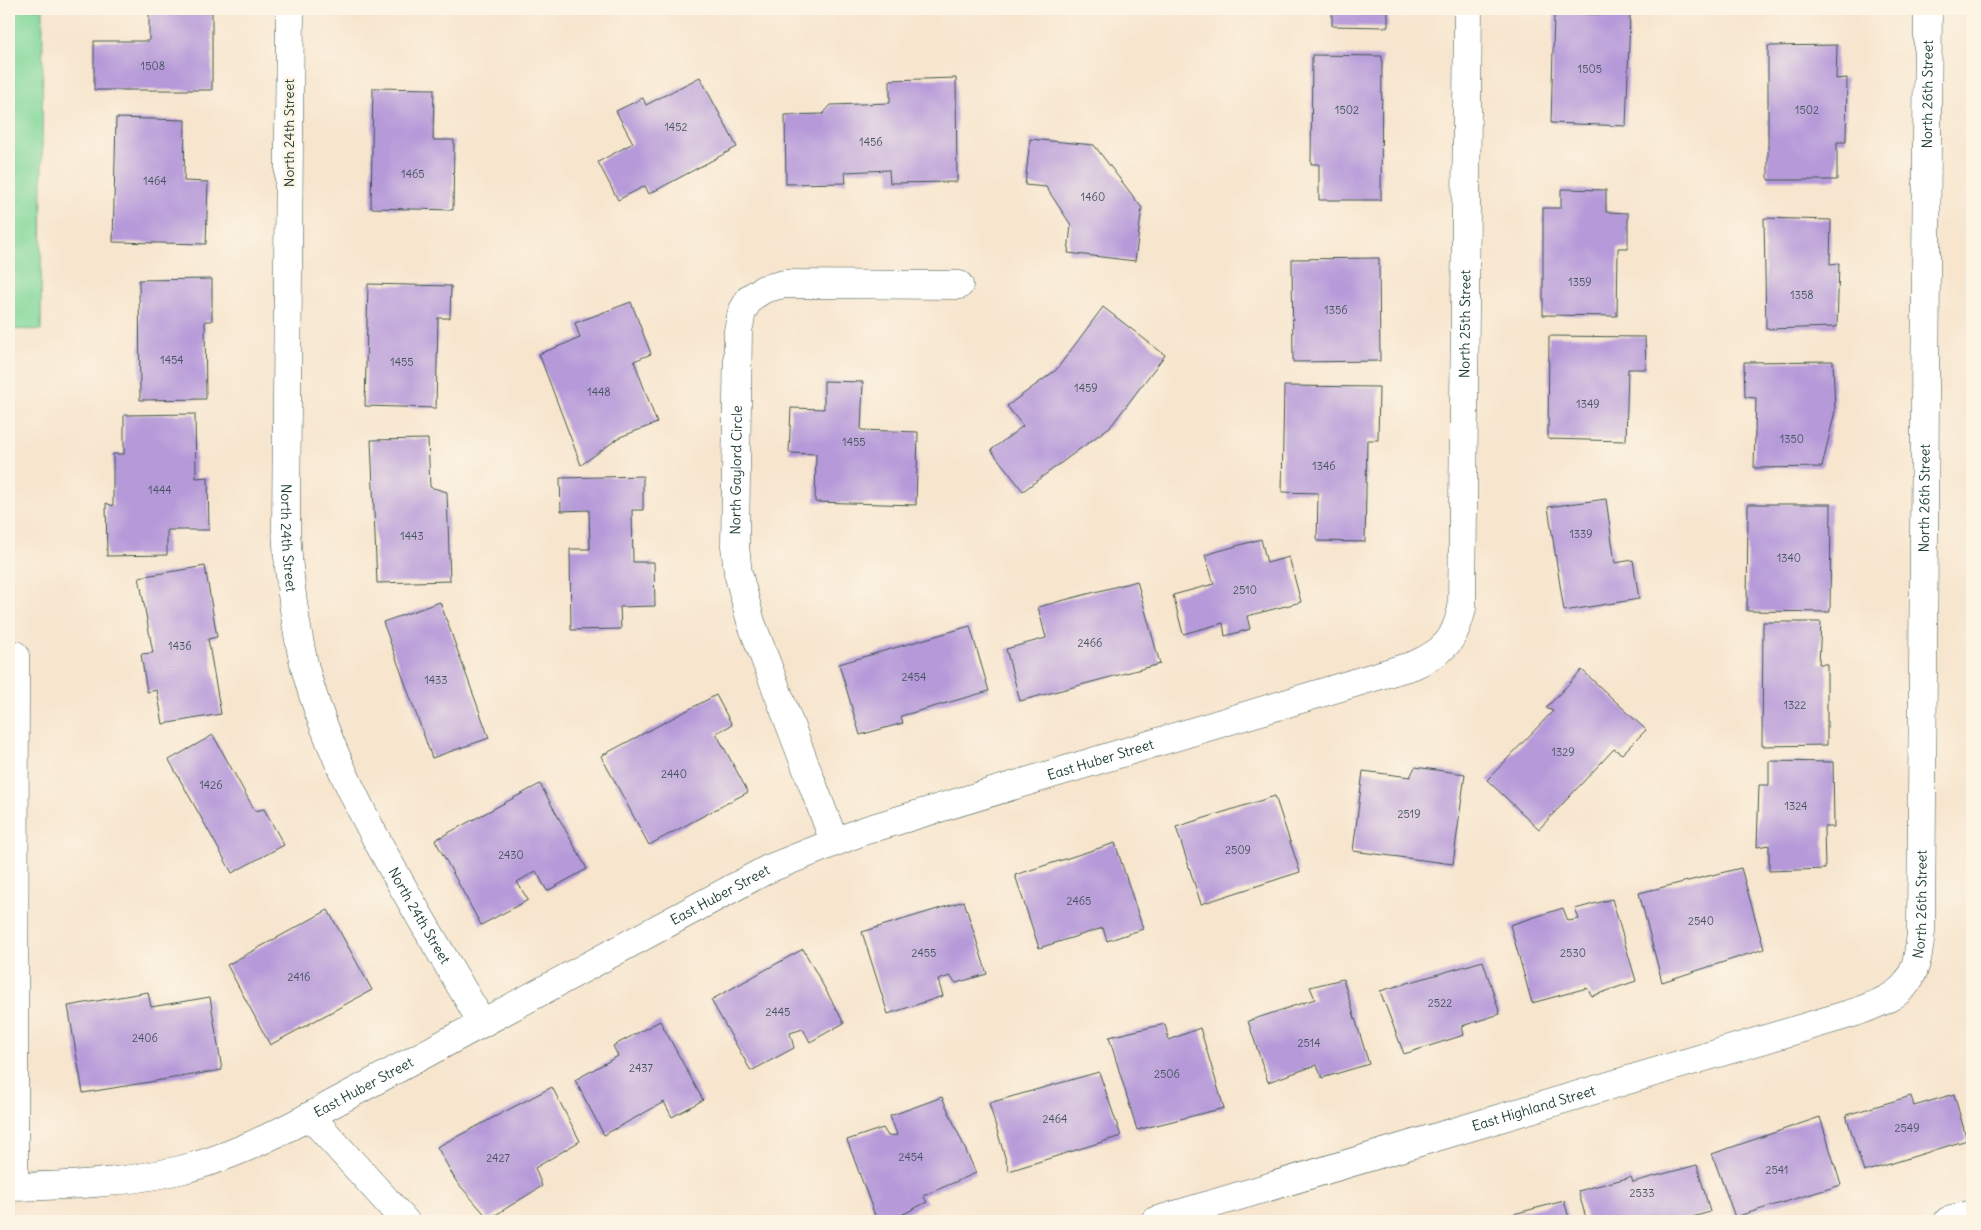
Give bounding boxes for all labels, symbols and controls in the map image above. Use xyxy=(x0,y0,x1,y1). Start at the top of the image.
street label: North 26th Street xyxy=(1918,40,1937,149)
house number: 1508 xyxy=(141,59,165,73)
house number: 1505 xyxy=(1578,62,1602,76)
street label: North 24th Street xyxy=(280,79,298,187)
house number: 1502 xyxy=(1335,103,1359,117)
house number: 1502 xyxy=(1795,103,1819,117)
house number: 1452 xyxy=(664,120,688,134)
house number: 1456 xyxy=(859,135,883,149)
house number: 1465 xyxy=(401,167,425,181)
house number: 1464 xyxy=(143,174,167,188)
house number: 1460 xyxy=(1081,190,1105,204)
street label: North 25th Street xyxy=(1455,269,1474,378)
house number: 1359 xyxy=(1568,275,1592,289)
house number: 1358 xyxy=(1790,288,1814,302)
house number: 1356 xyxy=(1324,303,1348,317)
house number: 1454 xyxy=(160,353,184,367)
house number: 1455 xyxy=(390,355,414,369)
house number: 1459 xyxy=(1074,381,1098,395)
house number: 1448 xyxy=(587,385,611,399)
house number: 1349 xyxy=(1576,397,1600,411)
street label: North Gaylord Circle xyxy=(726,405,746,535)
house number: 1350 xyxy=(1780,432,1804,446)
house number: 1455 xyxy=(842,435,866,449)
street label: North 26th Street xyxy=(1915,444,1934,553)
house number: 1346 xyxy=(1312,459,1336,473)
house number: 1444 xyxy=(148,483,172,497)
street label: North 24th Street xyxy=(277,484,301,593)
house number: 1339 xyxy=(1569,527,1593,541)
house number: 1443 xyxy=(400,529,424,543)
house number: 1340 xyxy=(1777,551,1801,565)
house number: 2510 xyxy=(1233,583,1257,597)
house number: 2466 xyxy=(1078,636,1102,650)
house number: 1436 xyxy=(168,639,192,653)
house number: 2454 xyxy=(902,670,926,684)
house number: 1433 xyxy=(424,673,448,687)
house number: 1322 xyxy=(1784,698,1806,712)
street label: East Huber Street xyxy=(1045,735,1156,784)
house number: 1329 xyxy=(1552,745,1574,759)
house number: 2440 xyxy=(661,767,687,781)
house number: 1426 xyxy=(199,778,223,792)
house number: 1324 xyxy=(1785,799,1807,813)
house number: 2519 xyxy=(1397,807,1421,821)
house number: 2509 xyxy=(1225,843,1251,857)
house number: 2430 xyxy=(498,848,524,862)
street label: North 26th Street xyxy=(1908,850,1931,960)
street label: East Huber Street xyxy=(667,861,773,929)
street label: North 24th Street xyxy=(384,864,455,967)
house number: 2465 xyxy=(1067,894,1091,908)
house number: 2540 xyxy=(1688,914,1714,928)
house number: 2455 xyxy=(912,946,936,960)
house number: 2530 xyxy=(1560,946,1586,960)
house number: 2416 xyxy=(288,970,310,984)
house number: 2522 xyxy=(1428,996,1452,1010)
house number: 2445 xyxy=(766,1005,790,1019)
house number: 2406 xyxy=(132,1031,158,1045)
house number: 2514 xyxy=(1297,1036,1321,1050)
street label: East Huber Street xyxy=(311,1053,417,1121)
house number: 2437 xyxy=(629,1061,654,1075)
house number: 2506 xyxy=(1154,1067,1180,1081)
street label: East Highland Street xyxy=(1470,1081,1598,1135)
house number: 2464 xyxy=(1043,1112,1067,1126)
house number: 2549 xyxy=(1894,1121,1920,1135)
house number: 2454 xyxy=(899,1150,923,1164)
house number: 2427 xyxy=(486,1151,510,1165)
house number: 2541 xyxy=(1766,1163,1788,1177)
house number: 2533 xyxy=(1630,1186,1654,1200)

